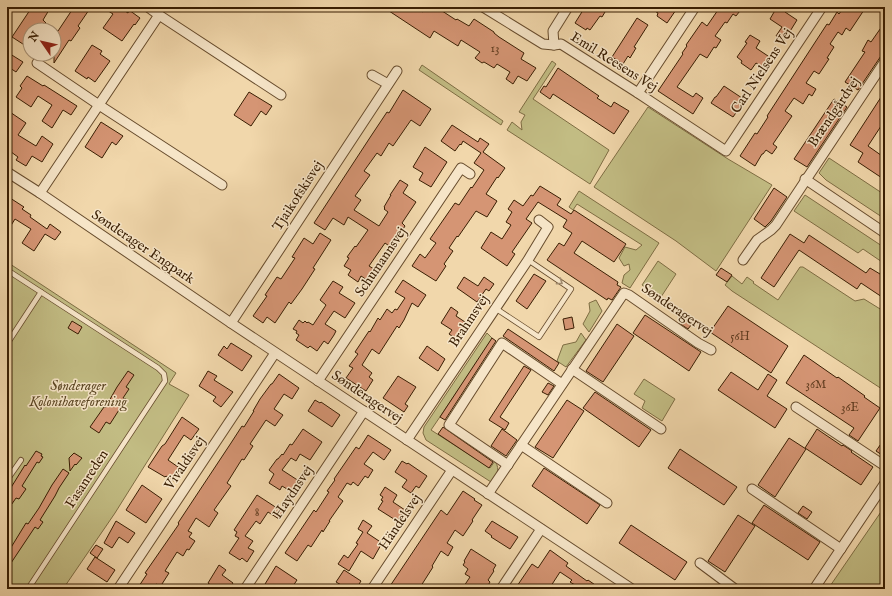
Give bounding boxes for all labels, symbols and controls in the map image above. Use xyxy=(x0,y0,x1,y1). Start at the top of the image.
north arrow xyxy=(22,22,62,62)
street label: Carl Nielsens Vej xyxy=(727,25,797,117)
street label: Emil Reesens Vej xyxy=(567,28,661,96)
text: N xyxy=(26,29,43,46)
house number: 13 xyxy=(491,41,499,56)
street label: Brændgårdvej xyxy=(804,74,864,150)
street label: Tjaikofskisvej xyxy=(269,157,327,235)
street label: Sønderager Engpark xyxy=(88,206,198,288)
street label: Schumannsvej xyxy=(351,224,411,300)
one-way arrow xyxy=(555,277,562,284)
street label: Sønderagervej xyxy=(638,280,716,340)
street label: Brahmsvej xyxy=(445,291,493,351)
house number: 56H xyxy=(730,329,750,344)
street label: Sønderagervej xyxy=(328,367,406,427)
park label: Sønderager Kolonihaveforening xyxy=(28,377,127,412)
house number: 36M xyxy=(806,377,826,392)
house number: 36E xyxy=(841,400,859,415)
street label: Vivaldisvej xyxy=(160,433,209,494)
street label: Fasanreden xyxy=(61,446,113,512)
street label: Haydnsvej xyxy=(269,462,317,522)
street label: Händelsvej xyxy=(375,490,425,554)
house number: 8 xyxy=(255,505,260,520)

